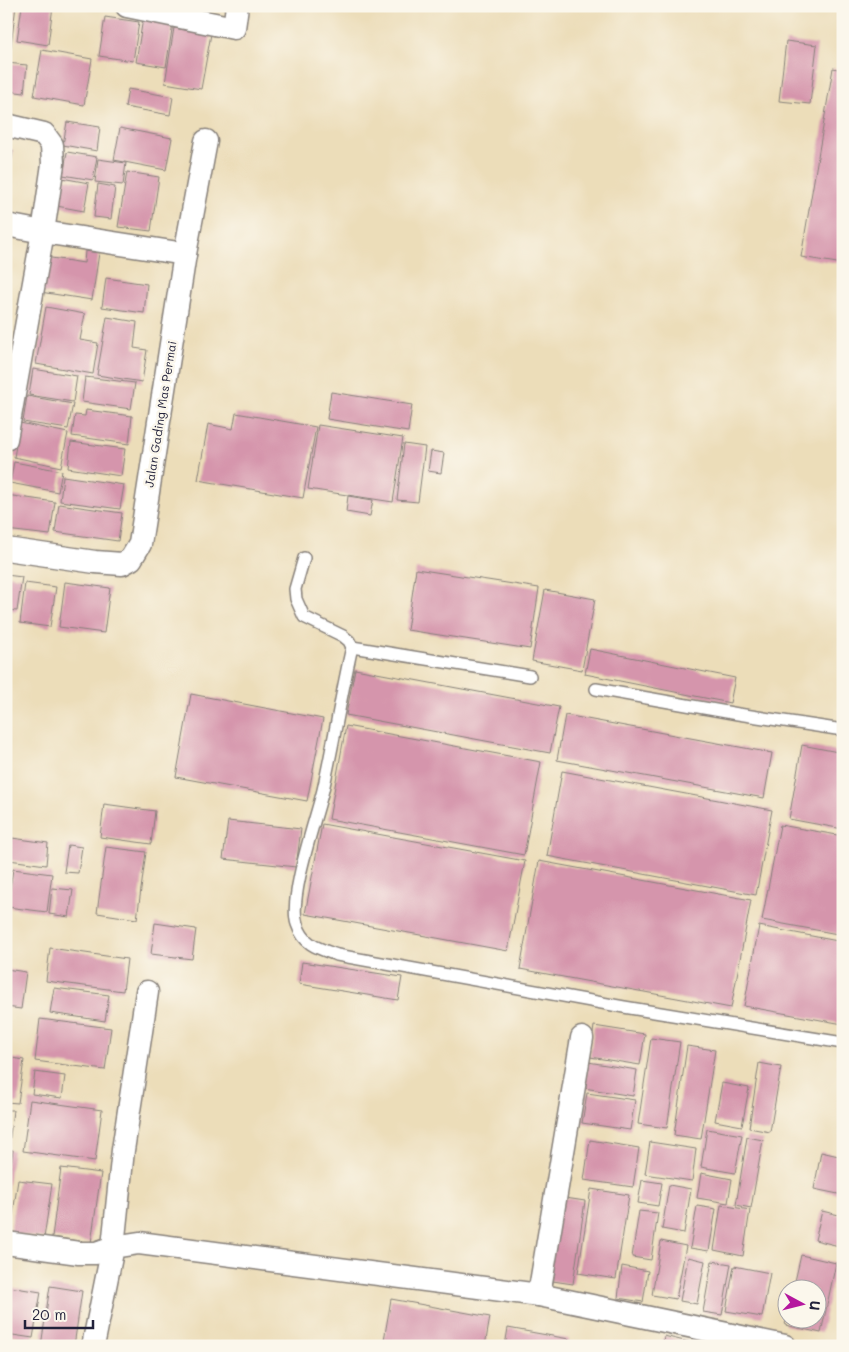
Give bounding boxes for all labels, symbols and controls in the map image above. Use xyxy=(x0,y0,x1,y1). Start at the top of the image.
street label: Jalan Gading Mas Permai xyxy=(140,339,180,489)
north arrow xyxy=(776,1280,826,1330)
scale bar xyxy=(25,1297,92,1329)
text: U xyxy=(805,1300,825,1312)
text: 20 m xyxy=(32,1304,66,1324)

